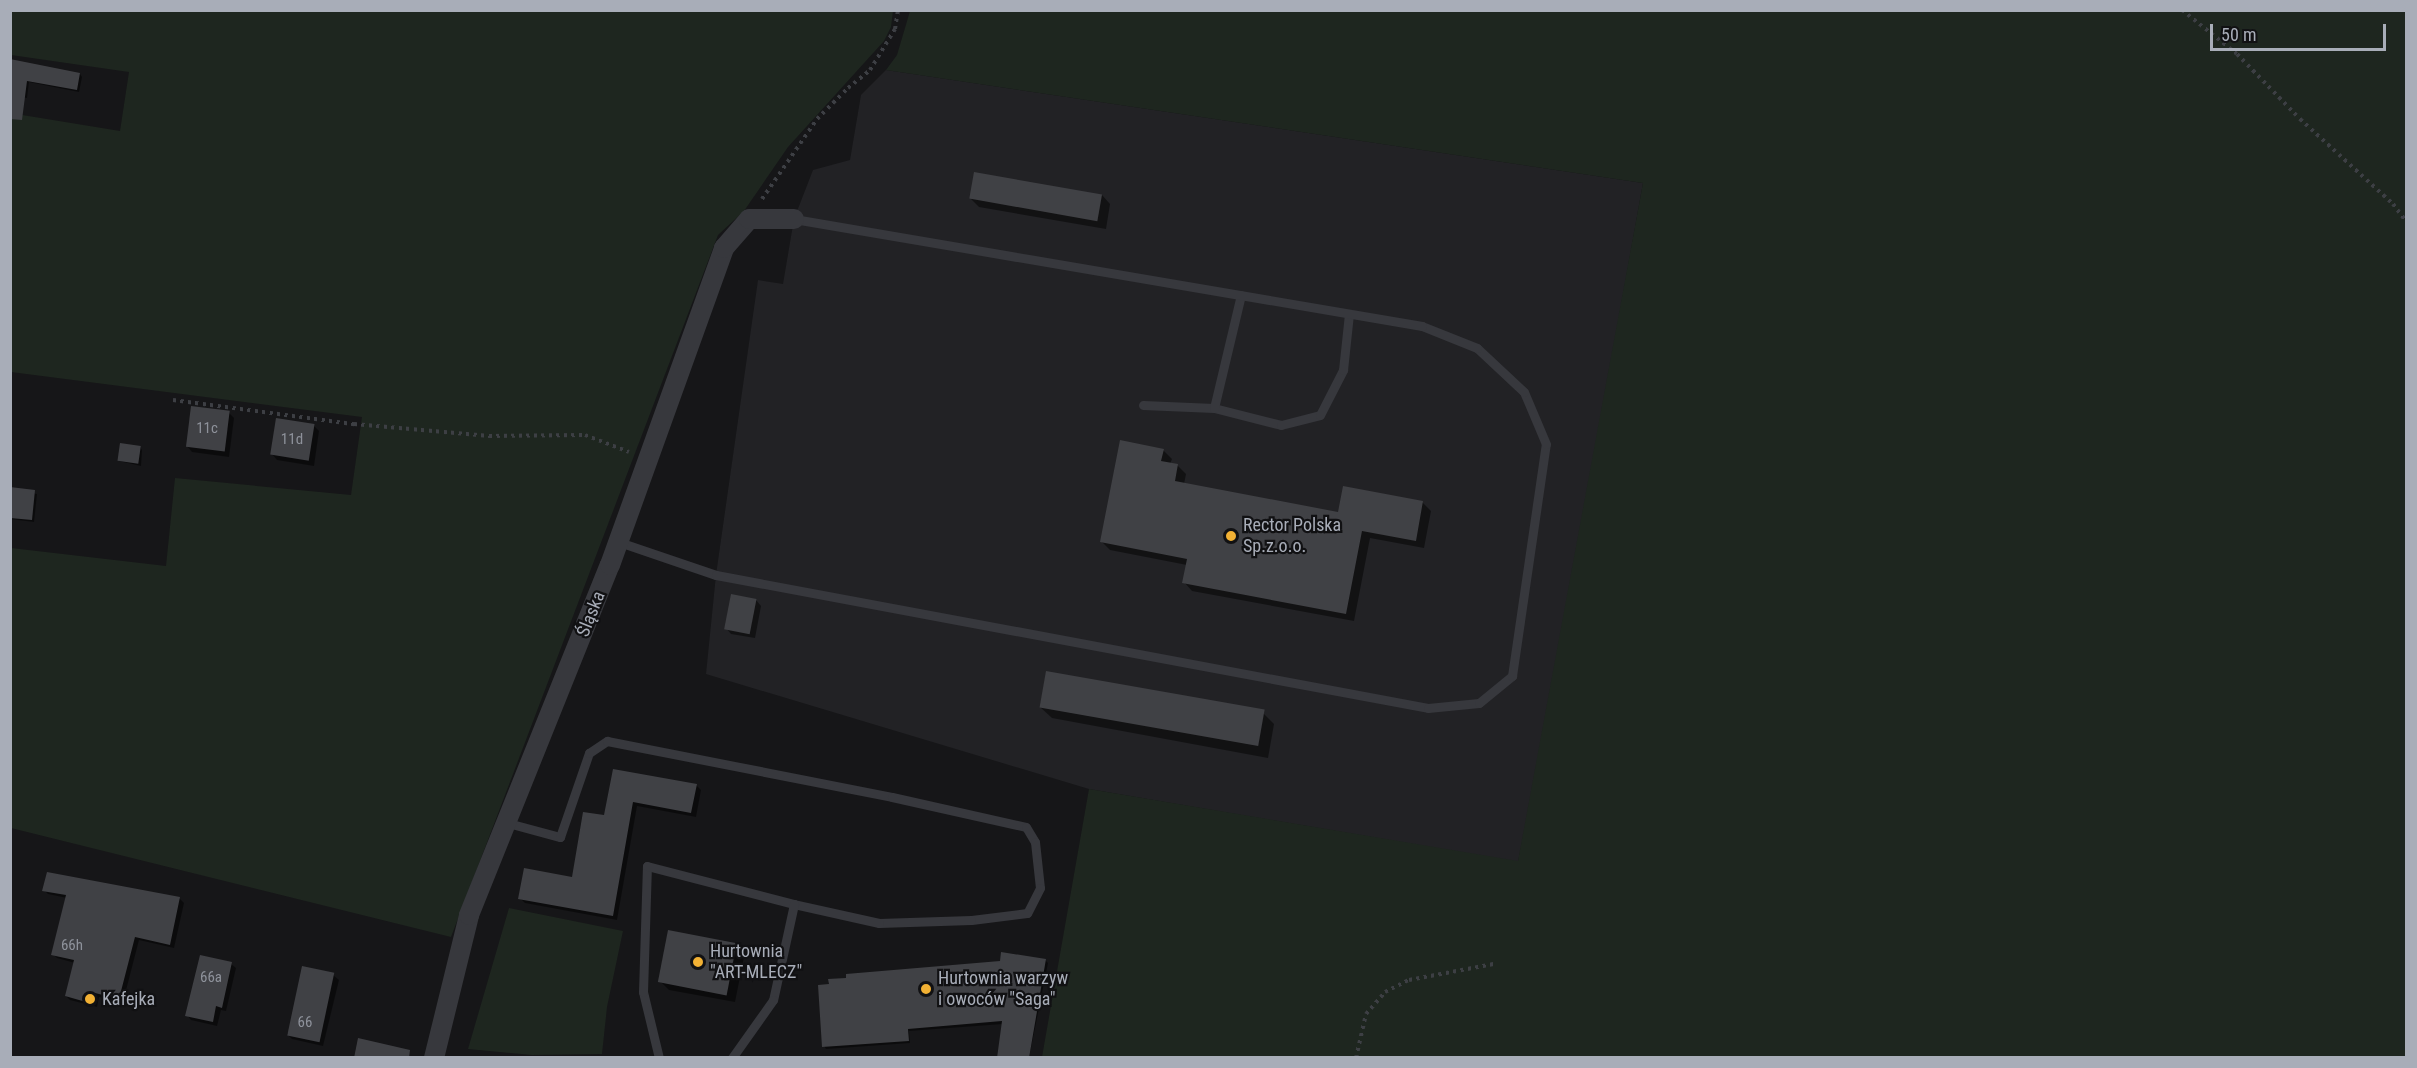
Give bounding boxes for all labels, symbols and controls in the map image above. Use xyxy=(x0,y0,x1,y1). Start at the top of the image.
scale bar xyxy=(2213,12,2388,50)
text: 50 m xyxy=(2221,24,2256,45)
house number: 11c xyxy=(196,420,218,438)
house number: 11d xyxy=(281,431,303,449)
place label: Rector Polska Sp.z.o.o. xyxy=(1243,515,1341,558)
marker: Rector Polska Sp.z.o.o. xyxy=(1224,529,1238,543)
street label: Śląska xyxy=(572,588,610,640)
house number: 66h xyxy=(61,937,83,955)
place label: Hurtownia "ART-MLECZ" xyxy=(710,941,802,984)
marker: Hurtownia "ART-MLECZ" xyxy=(691,955,705,969)
place label: Hurtownia warzyw i owoców "Saga" xyxy=(938,968,1068,1010)
house number: 66a xyxy=(200,969,222,987)
marker: Hurtownia warzyw i owoców "Saga" xyxy=(919,982,933,996)
place label: Kafejka xyxy=(102,988,155,1010)
marker: Kafejka xyxy=(83,992,97,1006)
house number: 66 xyxy=(298,1014,312,1032)

